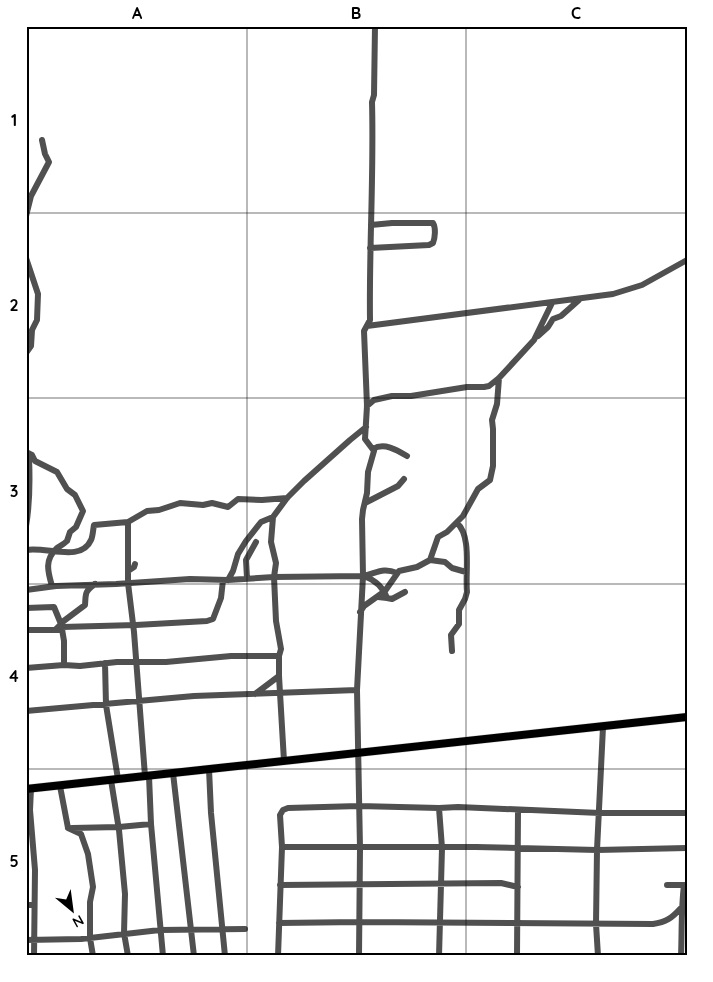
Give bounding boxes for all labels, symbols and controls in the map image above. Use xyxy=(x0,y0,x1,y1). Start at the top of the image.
text: A xyxy=(132,3,143,23)
text: B xyxy=(351,3,361,23)
text: C xyxy=(571,3,581,23)
text: 1 xyxy=(11,110,17,130)
text: 2 xyxy=(9,295,19,315)
text: 3 xyxy=(10,481,18,501)
text: 4 xyxy=(9,666,19,686)
text: 5 xyxy=(9,851,19,871)
north arrow xyxy=(48,884,98,934)
text: N xyxy=(69,911,87,932)

